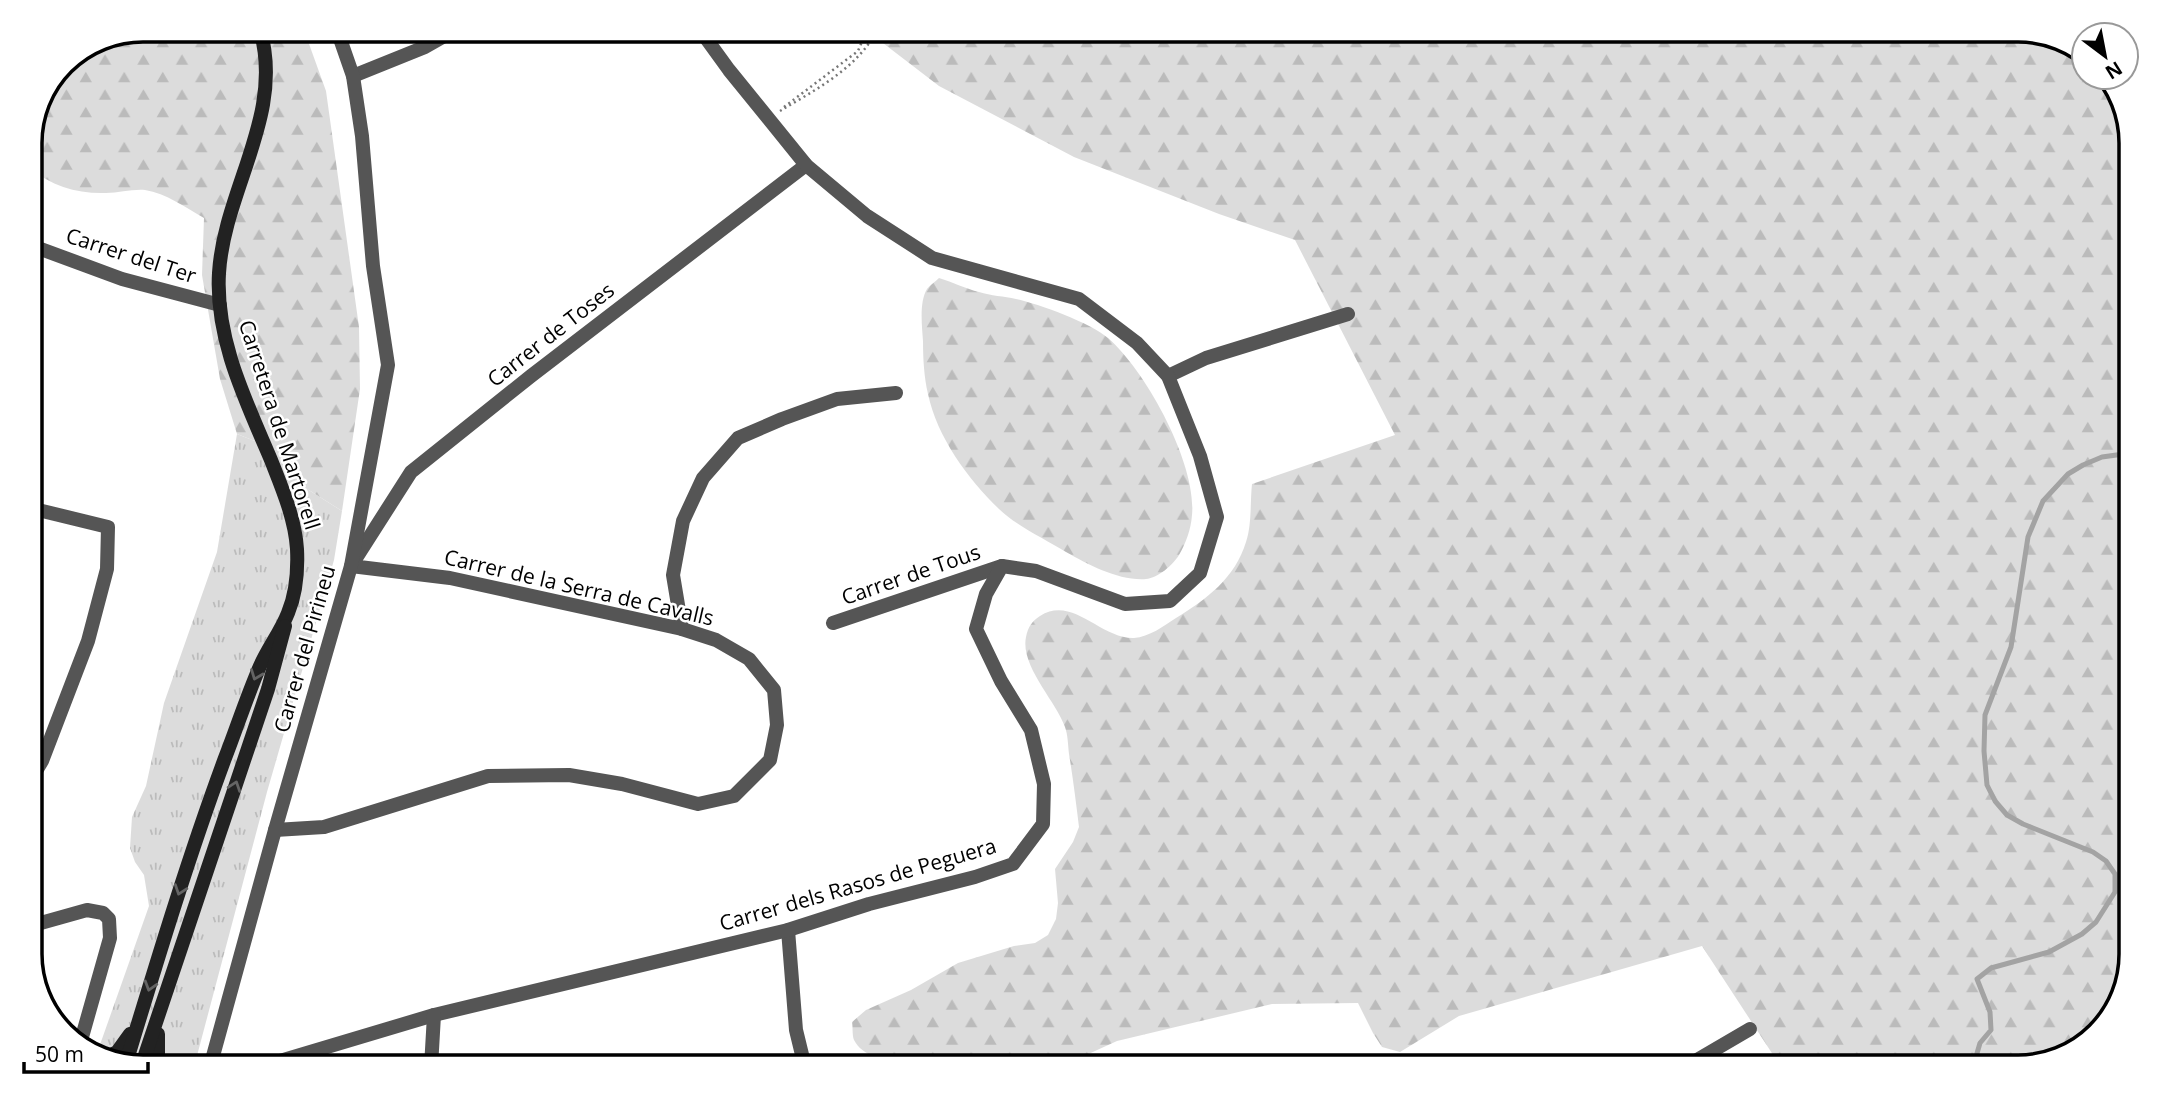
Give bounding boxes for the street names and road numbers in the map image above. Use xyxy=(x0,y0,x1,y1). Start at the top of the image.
street label: Carrer del Ter xyxy=(63,221,200,289)
street label: Carrer de Toses xyxy=(481,276,620,393)
street label: Carretera de Martorell xyxy=(233,316,327,533)
street label: Carrer de Tous xyxy=(838,537,984,611)
street label: Carrer de la Serra de Cavalls xyxy=(442,542,717,632)
street label: Carrer del Pirineu xyxy=(267,562,341,736)
street label: Carrer dels Rasos de Peguera xyxy=(716,831,999,937)

